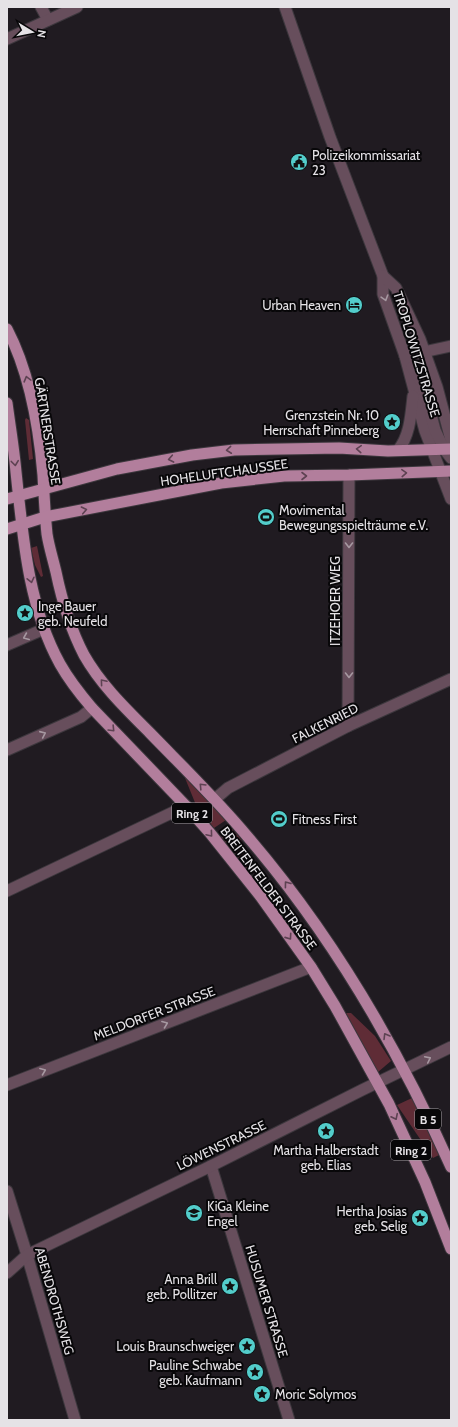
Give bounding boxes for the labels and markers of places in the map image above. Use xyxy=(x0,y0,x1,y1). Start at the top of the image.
place label: Polizeikommissariat 23 xyxy=(312,147,421,178)
public building icon: Polizeikommissariat 23 xyxy=(289,152,309,172)
hotel icon: Urban Heaven xyxy=(344,295,364,315)
place label: Urban Heaven xyxy=(262,297,341,313)
place label: Grenzstein Nr. 10 Herrschaft Pinneberg xyxy=(263,407,380,438)
place icon: Grenzstein Nr. 10 Herrschaft Pinneberg xyxy=(382,412,402,432)
place label: Movimental Bewegungsspielträume e.V. xyxy=(279,502,428,533)
sports icon: Movimental Bewegungsspielträume e.V. xyxy=(256,507,276,527)
place label: Inge Bauer geb. Neufeld xyxy=(38,598,107,629)
place icon: Inge Bauer geb. Neufeld xyxy=(15,603,35,623)
sports icon: Fitness First xyxy=(269,809,289,829)
place label: Fitness First xyxy=(292,811,357,827)
place icon: Martha Halberstadt geb. Elias xyxy=(316,1121,336,1141)
place label: Martha Halberstadt geb. Elias xyxy=(273,1142,379,1173)
place label: KiGa Kleine Engel xyxy=(207,1198,269,1229)
school or university icon: KiGa Kleine Engel xyxy=(184,1203,204,1223)
place label: Hertha Josias geb. Selig xyxy=(337,1203,408,1234)
place icon: Hertha Josias geb. Selig xyxy=(410,1208,430,1228)
place label: Anna Brill geb. Pollitzer xyxy=(147,1271,218,1302)
place icon: Anna Brill geb. Pollitzer xyxy=(220,1276,240,1296)
place icon: Louis Braunschweiger xyxy=(237,1336,257,1356)
place label: Louis Braunschweiger xyxy=(116,1338,235,1354)
place label: Pauline Schwabe geb. Kaufmann xyxy=(149,1357,242,1388)
place icon: Pauline Schwabe geb. Kaufmann xyxy=(245,1362,265,1382)
place icon: Moric Solymos xyxy=(252,1384,272,1404)
place label: Moric Solymos xyxy=(275,1386,357,1402)

